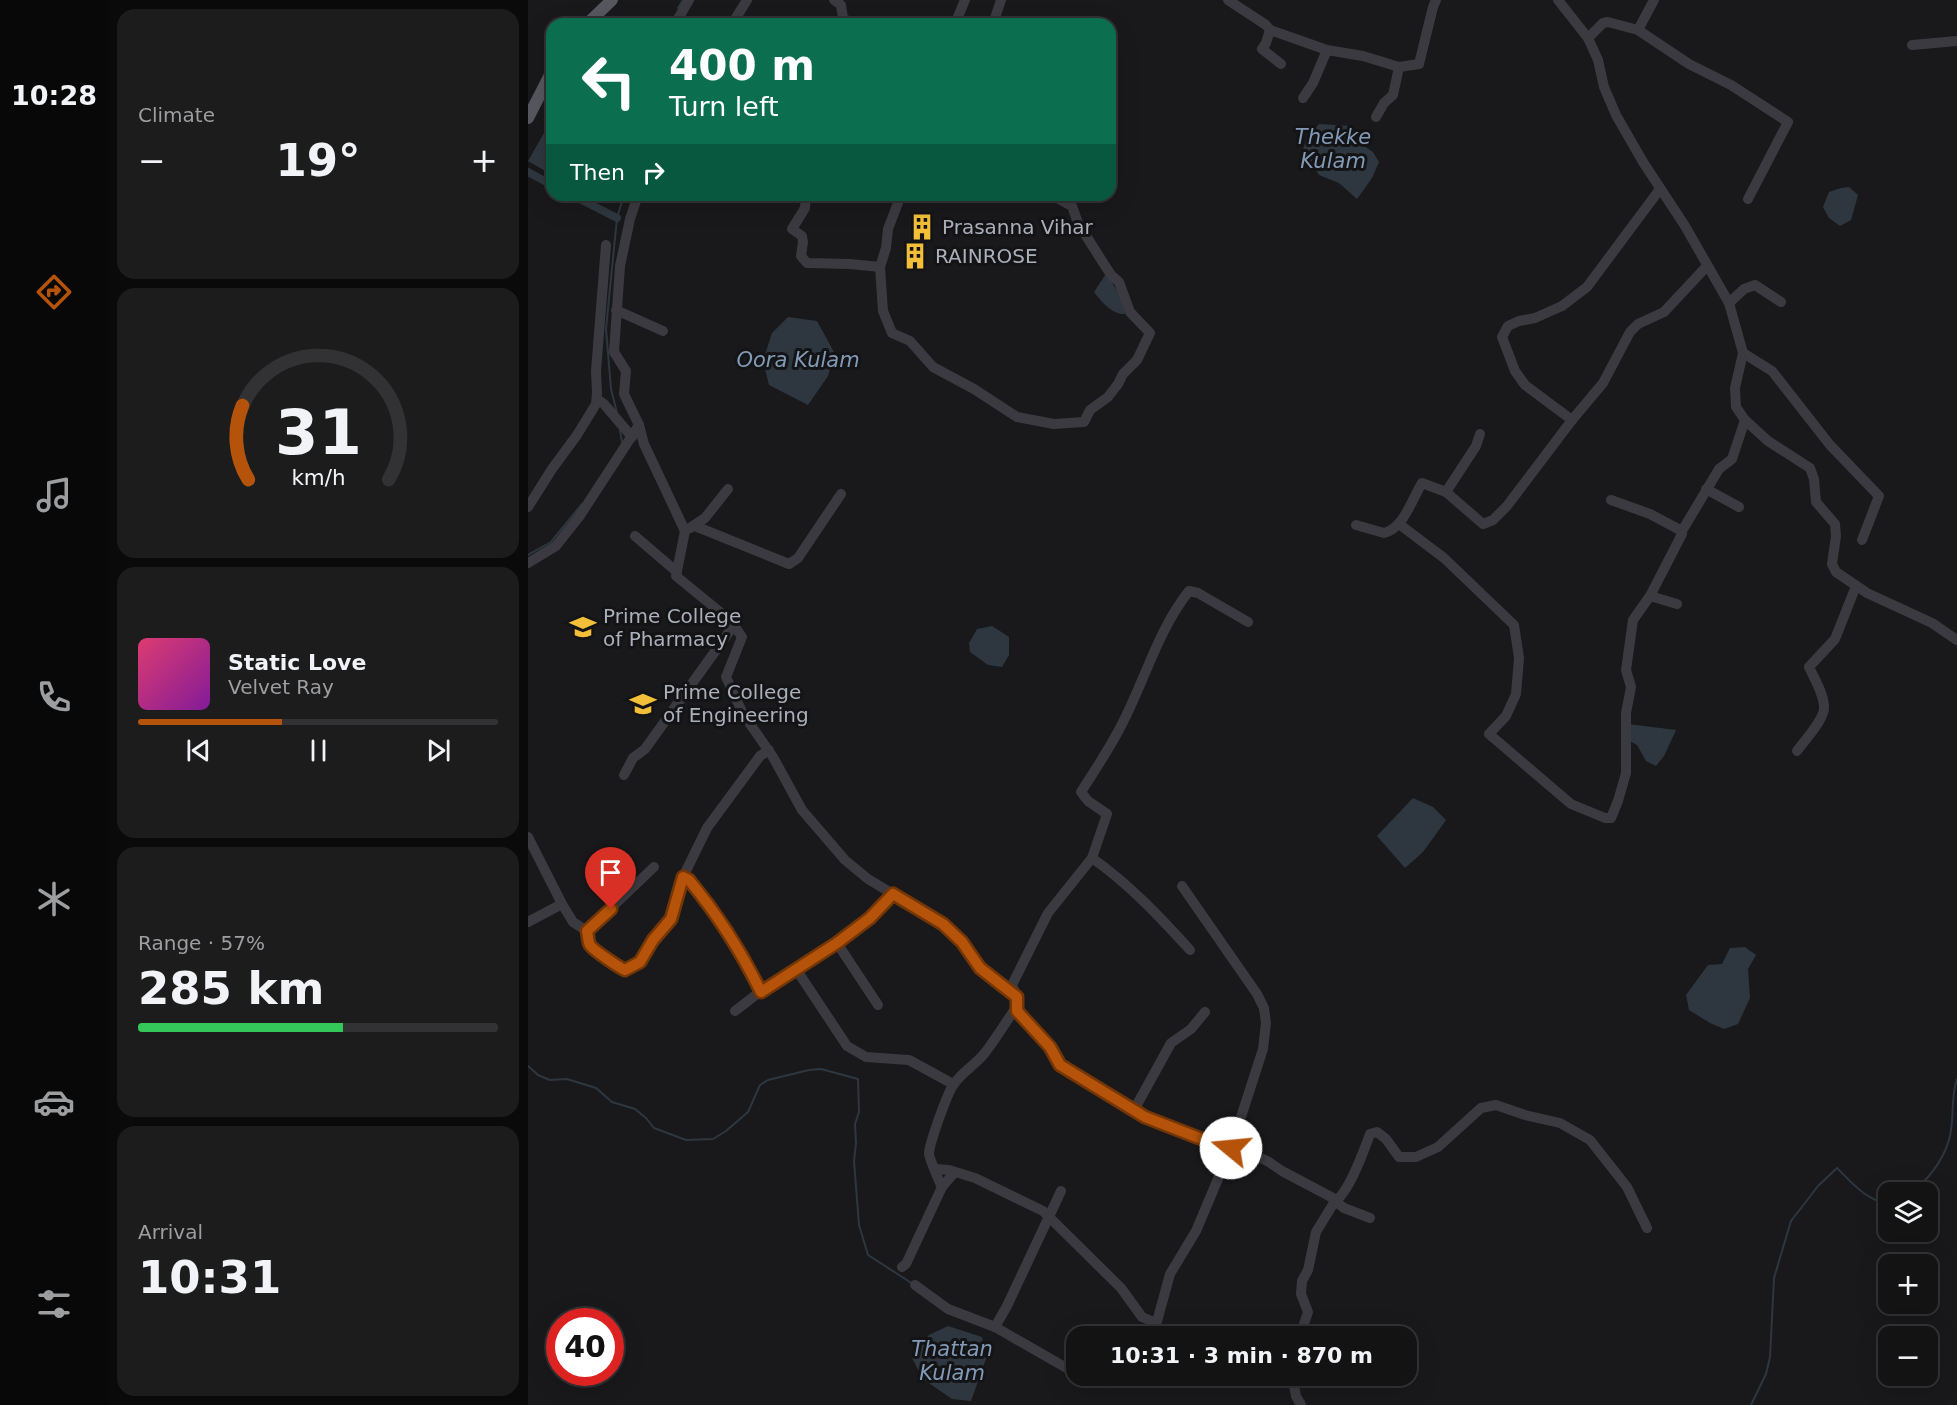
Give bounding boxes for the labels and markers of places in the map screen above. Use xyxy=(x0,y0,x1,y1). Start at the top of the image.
building icon: Prasanna Vihar xyxy=(907,212,937,242)
place label: Prasanna Vihar xyxy=(942,215,1094,239)
building icon: RAINROSE xyxy=(900,241,930,271)
place label: RAINROSE xyxy=(935,244,1038,268)
place label: Prime College of Pharmacy xyxy=(603,604,741,651)
school or university icon: Prime College of Pharmacy xyxy=(568,612,598,642)
place label: Prime College of Engineering xyxy=(663,680,809,727)
school or university icon: Prime College of Engineering xyxy=(628,689,658,719)
pin xyxy=(585,847,636,909)

